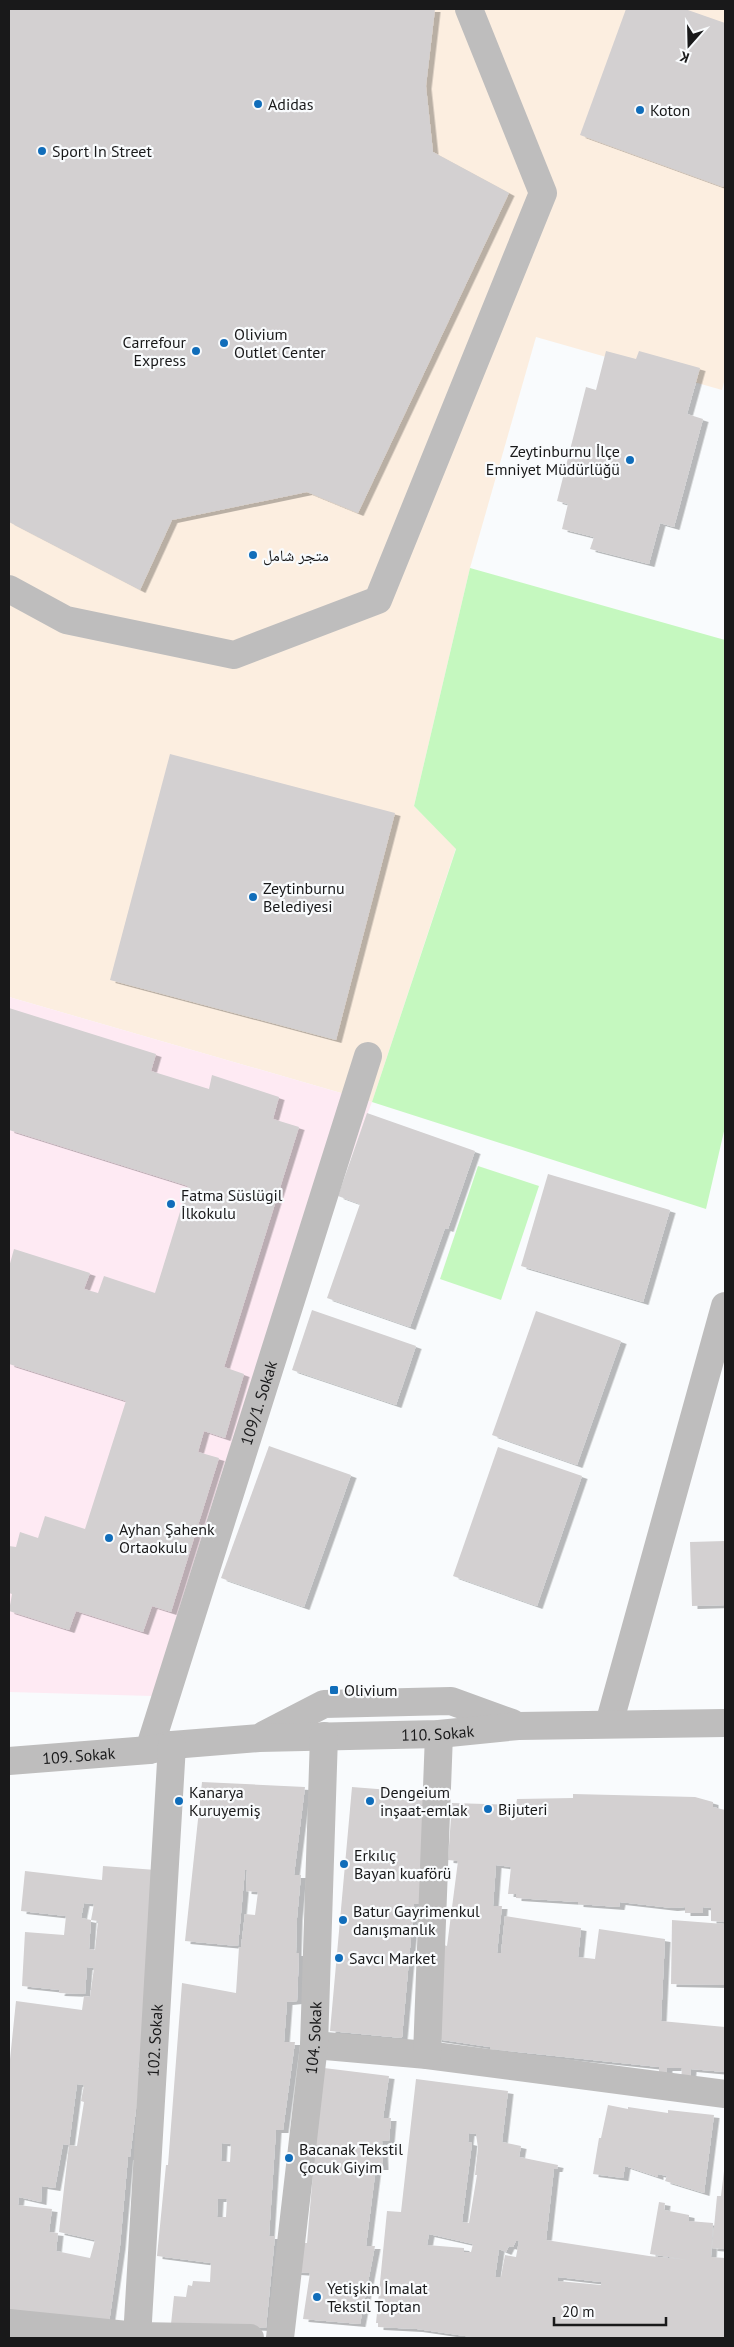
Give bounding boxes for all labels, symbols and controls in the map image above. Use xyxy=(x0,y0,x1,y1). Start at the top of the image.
north arrow xyxy=(664,20,714,70)
text: K xyxy=(677,47,692,67)
place label: Adidas xyxy=(268,94,314,114)
marker: Adidas xyxy=(252,98,264,110)
place label: Koton xyxy=(650,100,690,120)
marker: Koton xyxy=(634,104,646,116)
place label: Sport In Street xyxy=(52,141,152,161)
marker: Sport In Street xyxy=(36,145,48,157)
place label: Olivium Outlet Center xyxy=(234,324,326,362)
place label: Carrefour Express xyxy=(123,332,187,370)
marker: Olivium Outlet Center xyxy=(218,337,230,349)
marker: Carrefour Express xyxy=(190,345,202,357)
place label: Zeytinburnu İlçe Emniyet Müdürlüğü xyxy=(486,441,620,479)
marker: Zeytinburnu İlçe Emniyet Müdürlüğü xyxy=(624,454,636,466)
place label: متجر شامل xyxy=(263,545,329,566)
marker: متجر شامل xyxy=(247,549,259,561)
place label: Zeytinburnu Belediyesi xyxy=(263,878,345,916)
marker: Zeytinburnu Belediyesi xyxy=(247,891,259,903)
place label: Fatma Süslügil İlkokulu xyxy=(181,1185,283,1223)
marker: Fatma Süslügil İlkokulu xyxy=(165,1198,177,1210)
street label: 109/1. Sokak xyxy=(236,1358,281,1448)
place label: Ayhan Şahenk Ortaokulu xyxy=(119,1519,215,1557)
marker: Ayhan Şahenk Ortaokulu xyxy=(103,1532,115,1544)
place label: Olivium xyxy=(344,1680,398,1700)
marker: Olivium xyxy=(328,1684,340,1696)
street label: 110. Sokak xyxy=(401,1720,475,1745)
street label: 109. Sokak xyxy=(42,1743,116,1768)
place label: Kanarya Kuruyemiş xyxy=(189,1782,261,1820)
place label: Dengeium inşaat-emlak xyxy=(380,1782,468,1820)
marker: Kanarya Kuruyemiş xyxy=(173,1795,185,1807)
marker: Dengeium inşaat-emlak xyxy=(364,1795,376,1807)
place label: Bijuteri xyxy=(498,1799,548,1819)
marker: Bijuteri xyxy=(482,1803,494,1815)
place label: Erkılıç Bayan kuaförü xyxy=(354,1845,452,1883)
marker: Erkılıç Bayan kuaförü xyxy=(338,1858,350,1870)
place label: Batur Gayrimenkul danışmanlık xyxy=(353,1901,480,1939)
marker: Batur Gayrimenkul danışmanlık xyxy=(337,1914,349,1926)
place label: Savcı Market xyxy=(349,1948,436,1968)
marker: Savcı Market xyxy=(333,1952,345,1964)
street label: 104. Sokak xyxy=(301,2001,325,2075)
street label: 102. Sokak xyxy=(142,2003,167,2078)
place label: Bacanak Tekstil Çocuk Giyim xyxy=(299,2139,403,2177)
marker: Bacanak Tekstil Çocuk Giyim xyxy=(283,2152,295,2164)
place label: Yetişkin İmalat Tekstil Toptan xyxy=(327,2278,428,2316)
marker: Yetişkin İmalat Tekstil Toptan xyxy=(311,2291,323,2303)
scale bar xyxy=(554,2294,666,2326)
text: 20 m xyxy=(562,2302,595,2321)

